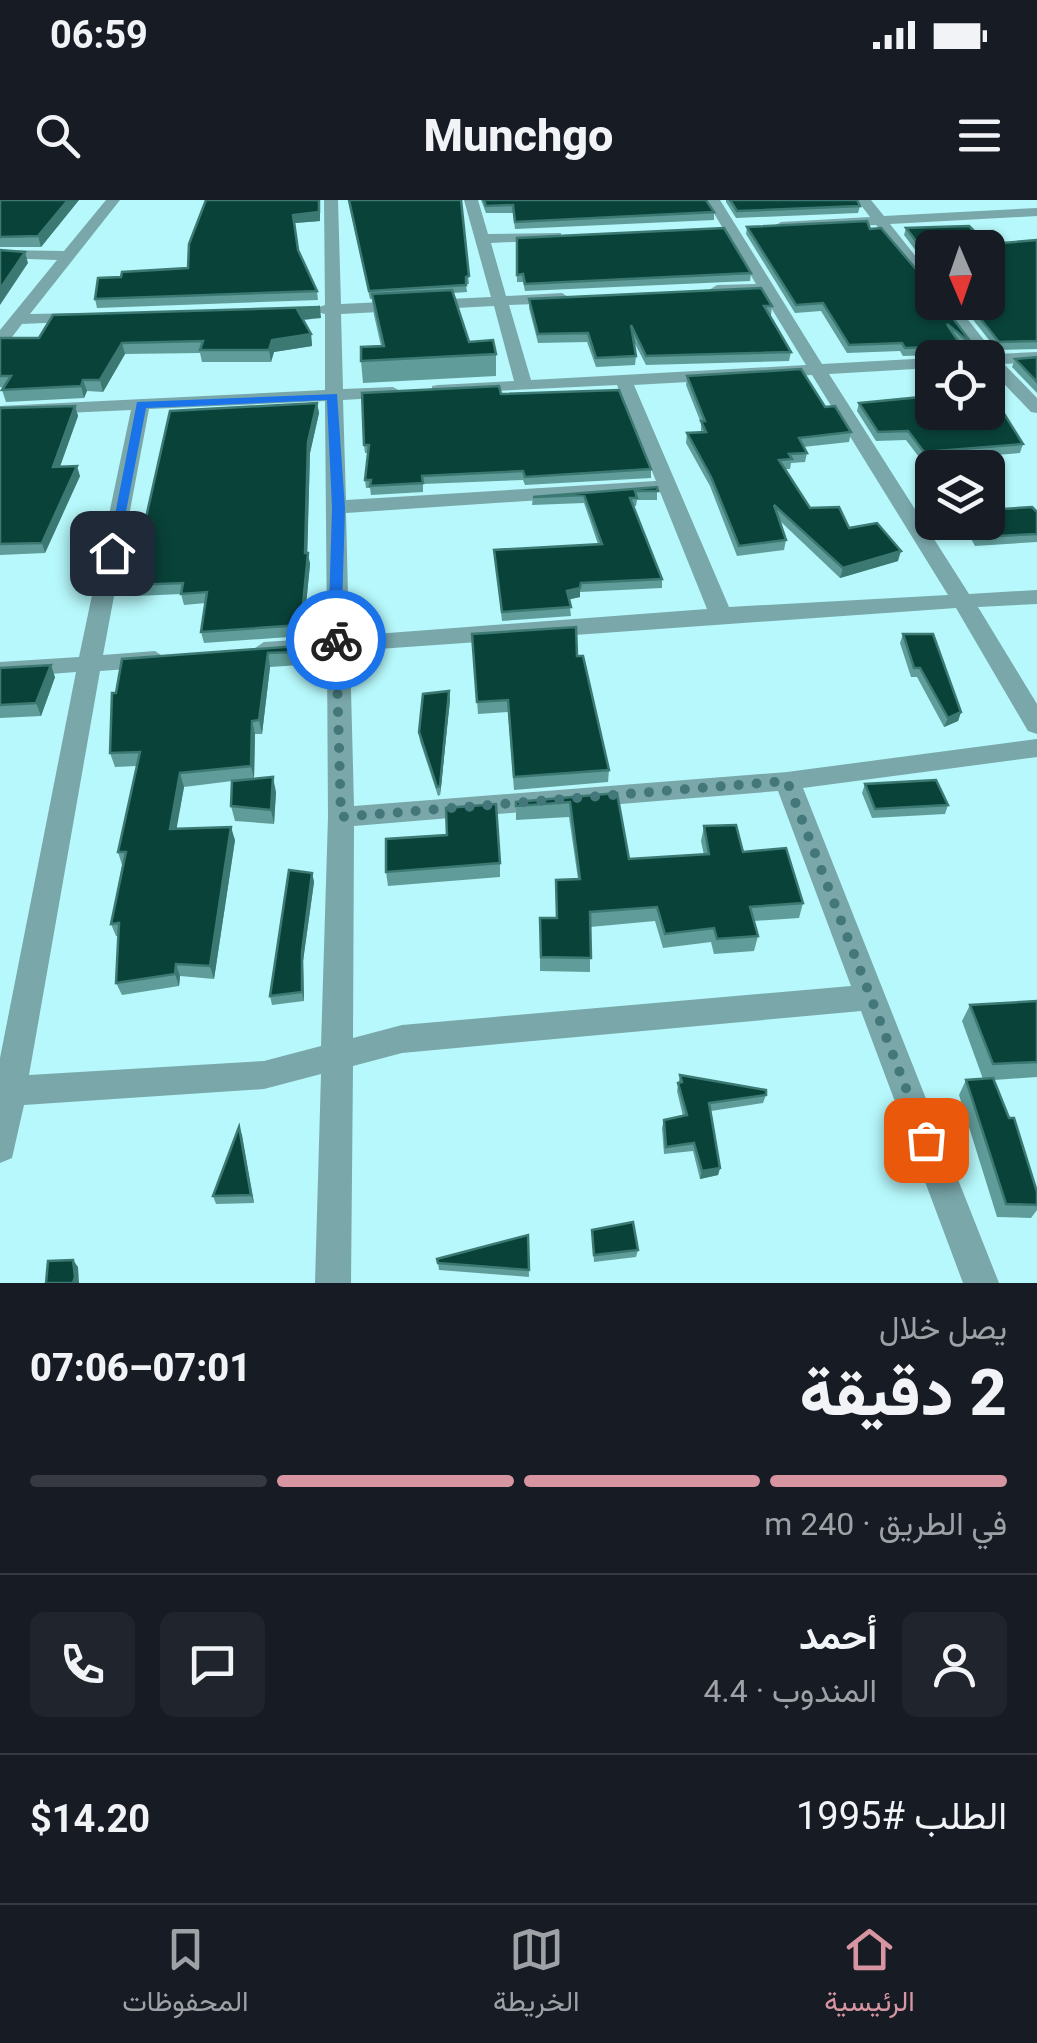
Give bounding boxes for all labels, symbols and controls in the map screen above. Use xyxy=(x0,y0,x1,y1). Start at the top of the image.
text: 06:59 xyxy=(50,13,148,57)
icon: search xyxy=(30,108,85,163)
icon: menu xyxy=(952,108,1007,163)
text: Munchgo xyxy=(424,109,613,162)
north arrow xyxy=(915,230,1005,320)
map controls xyxy=(915,230,1005,540)
button: locate xyxy=(915,340,1005,430)
button: layers xyxy=(915,450,1005,540)
pin xyxy=(70,511,155,596)
icon: home xyxy=(85,526,140,581)
courier xyxy=(286,590,386,690)
icon: bike xyxy=(309,613,364,668)
pin xyxy=(884,1098,969,1183)
icon: bag xyxy=(899,1113,954,1168)
text: يصل خلال xyxy=(879,1309,1007,1347)
text: 07:01–07:06 xyxy=(30,1346,251,1390)
text: 2 دقيقة xyxy=(799,1355,1007,1431)
text: في الطريق · 240 m xyxy=(764,1505,1007,1543)
button: phone xyxy=(30,1612,135,1717)
button: chat xyxy=(160,1612,265,1717)
button: person xyxy=(902,1612,1007,1717)
text: أحمد xyxy=(799,1614,877,1658)
text: المندوب · 4.4 xyxy=(703,1672,877,1710)
text: الطلب #1995 xyxy=(796,1794,1007,1838)
text: $14.20 xyxy=(30,1797,150,1841)
tab: المحفوظات xyxy=(122,1922,248,2026)
tab: الخريطة xyxy=(493,1922,580,2026)
tab: الرئيسية xyxy=(824,1922,915,2026)

